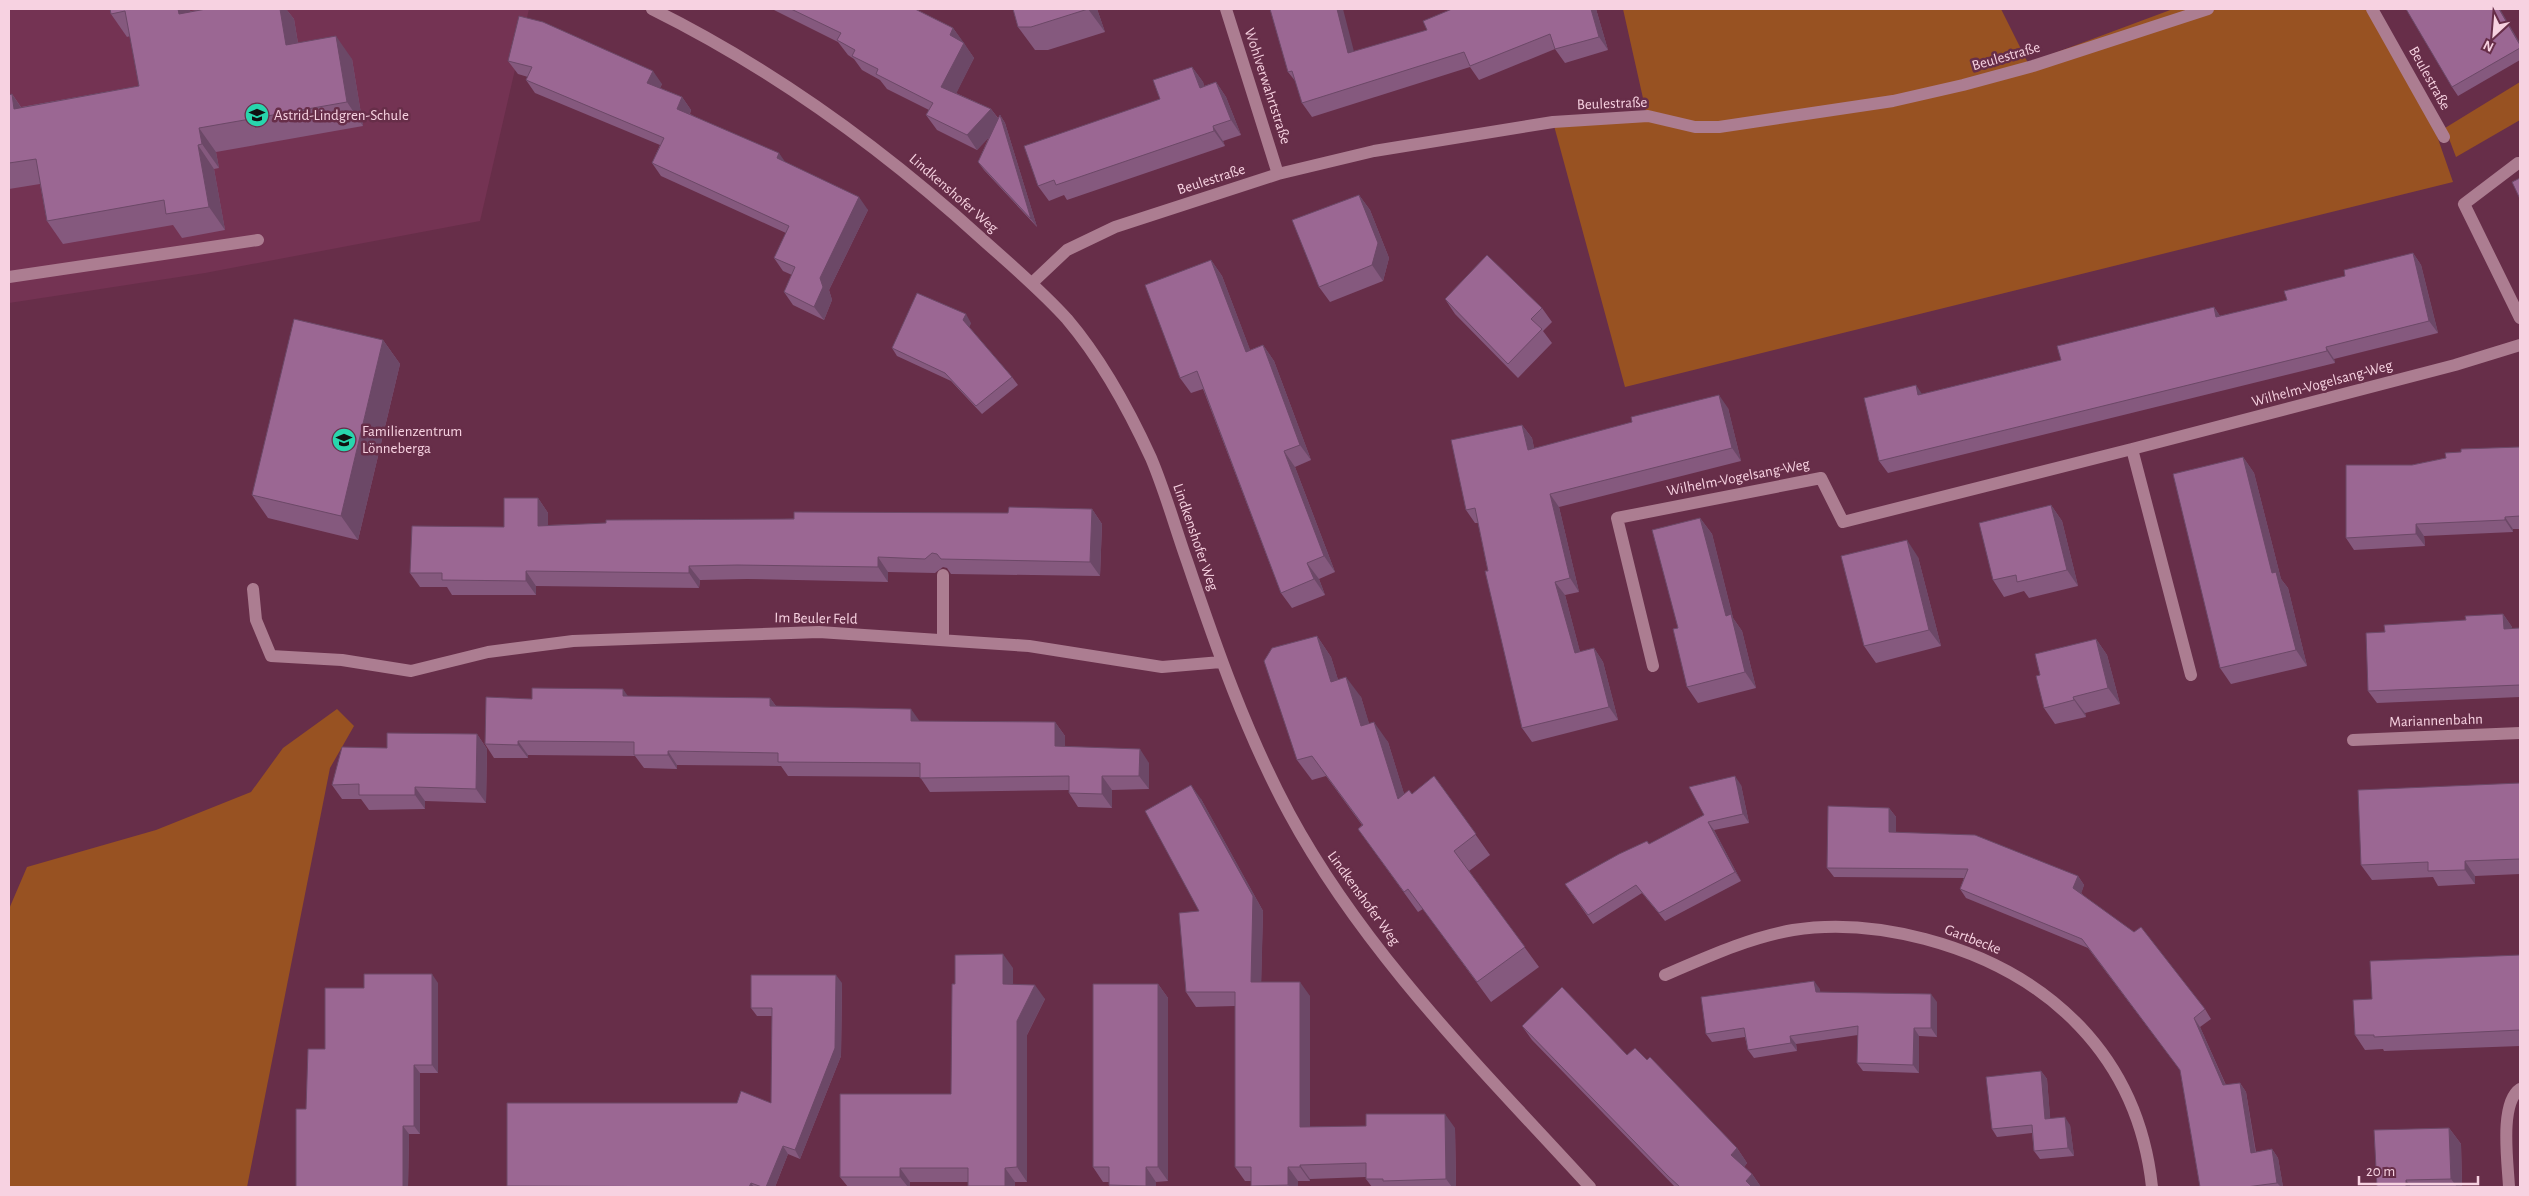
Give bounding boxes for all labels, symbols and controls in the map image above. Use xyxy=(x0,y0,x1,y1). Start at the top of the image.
north arrow xyxy=(2469,10,2519,60)
street label: Wohlverwahrtstraße xyxy=(1242,26,1293,146)
text: N xyxy=(2481,37,2496,54)
street label: Beulestraße xyxy=(1970,40,2042,73)
street label: Beulestraße xyxy=(2406,44,2453,113)
street label: Beulestraße xyxy=(1577,95,1647,112)
school or university icon: Astrid-Lindgren-Schule xyxy=(244,102,270,128)
place label: Astrid-Lindgren-Schule xyxy=(274,108,409,123)
street label: Lindkenshofer Weg xyxy=(906,151,1002,236)
street label: Beulestraße xyxy=(1175,161,1247,197)
street label: Wilhelm-Vogelsang-Weg xyxy=(2250,357,2395,410)
place label: Familienzentrum Lönneberga xyxy=(362,424,462,456)
school or university icon: Familienzentrum Lönneberga xyxy=(331,427,357,453)
street label: Wilhelm-Vogelsang-Weg xyxy=(1665,456,1811,499)
street label: Lindkenshofer Weg xyxy=(1170,482,1221,593)
street label: Im Beuler Feld xyxy=(774,610,858,627)
street label: Mariannenbahn xyxy=(2389,711,2483,730)
street label: Lindkenshofer Weg xyxy=(1325,848,1403,949)
street label: Gartbecke xyxy=(1943,922,2003,957)
scale bar xyxy=(2359,1154,2478,1186)
text: 20 m xyxy=(2366,1164,2395,1179)

